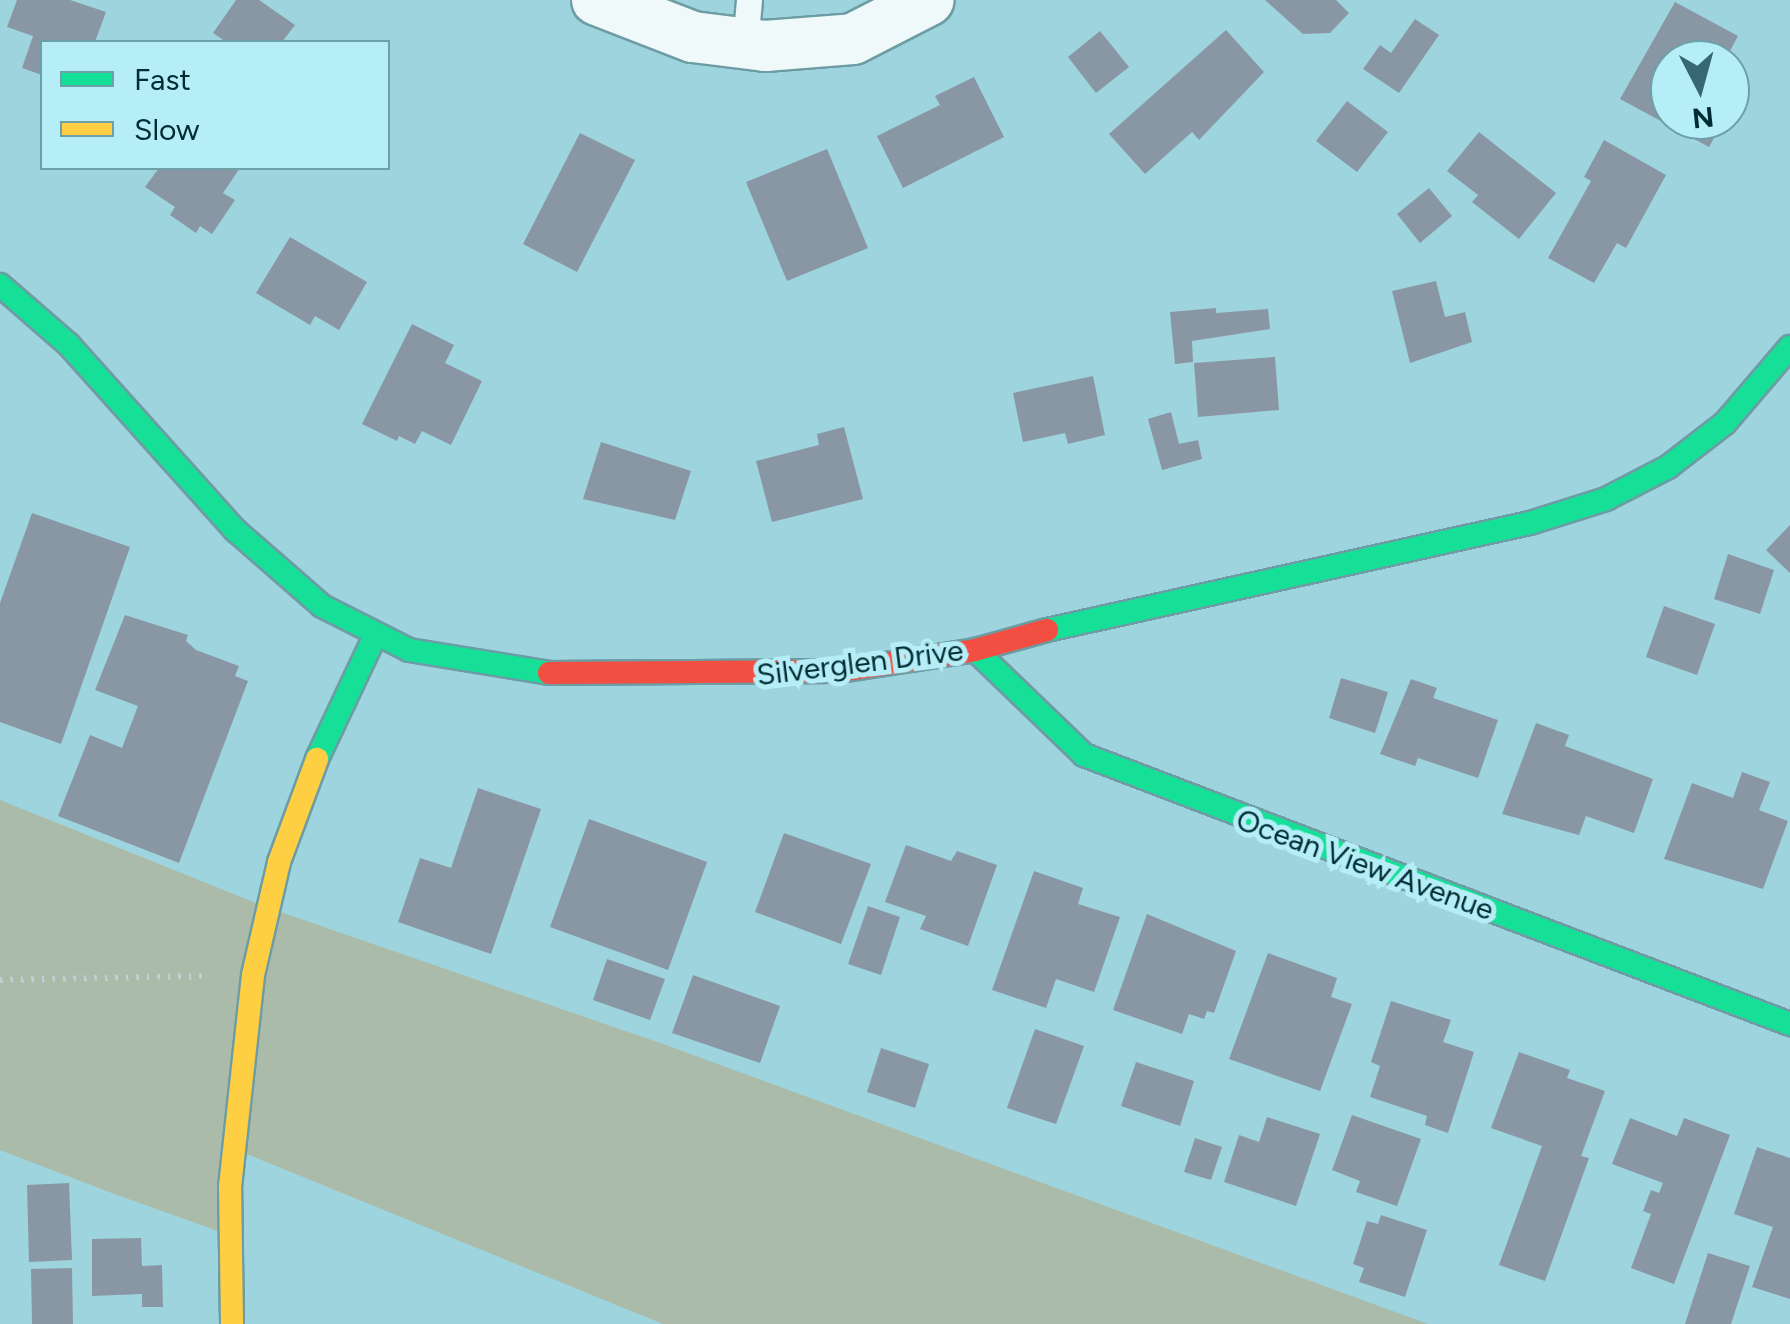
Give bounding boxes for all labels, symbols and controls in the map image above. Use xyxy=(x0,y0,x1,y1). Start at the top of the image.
legend xyxy=(40,40,390,170)
north arrow xyxy=(1650,40,1750,140)
text: Fast xyxy=(134,61,191,98)
text: N xyxy=(1690,100,1715,136)
text: Slow xyxy=(134,111,200,148)
street label: Silverglen Drive xyxy=(755,632,965,694)
street label: Ocean View Avenue xyxy=(1231,802,1499,928)

